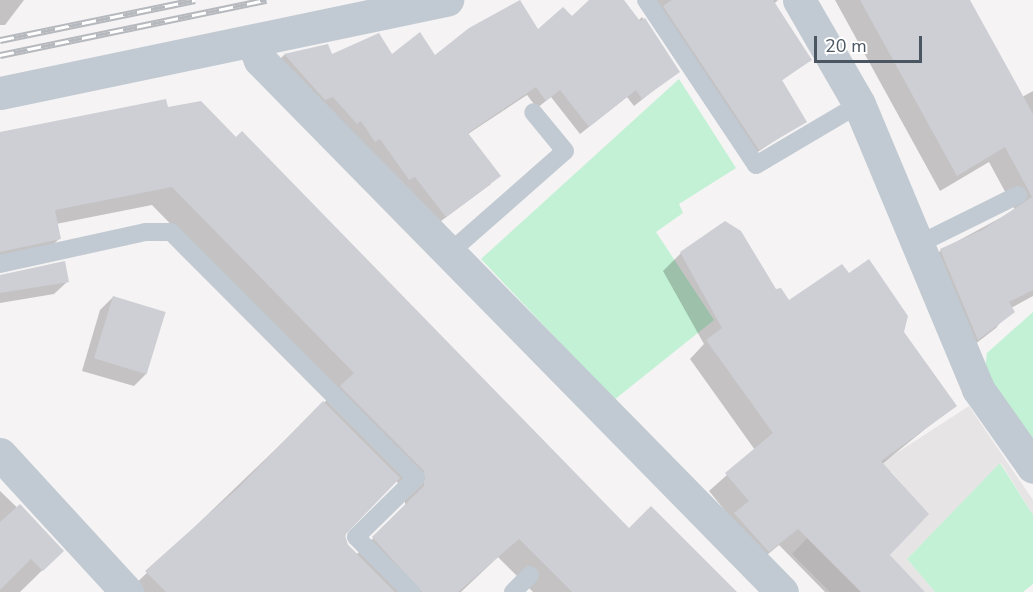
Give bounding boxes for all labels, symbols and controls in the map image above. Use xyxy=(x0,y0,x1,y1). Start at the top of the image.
scale bar xyxy=(817,24,925,62)
text: 20 m xyxy=(825,34,867,58)

